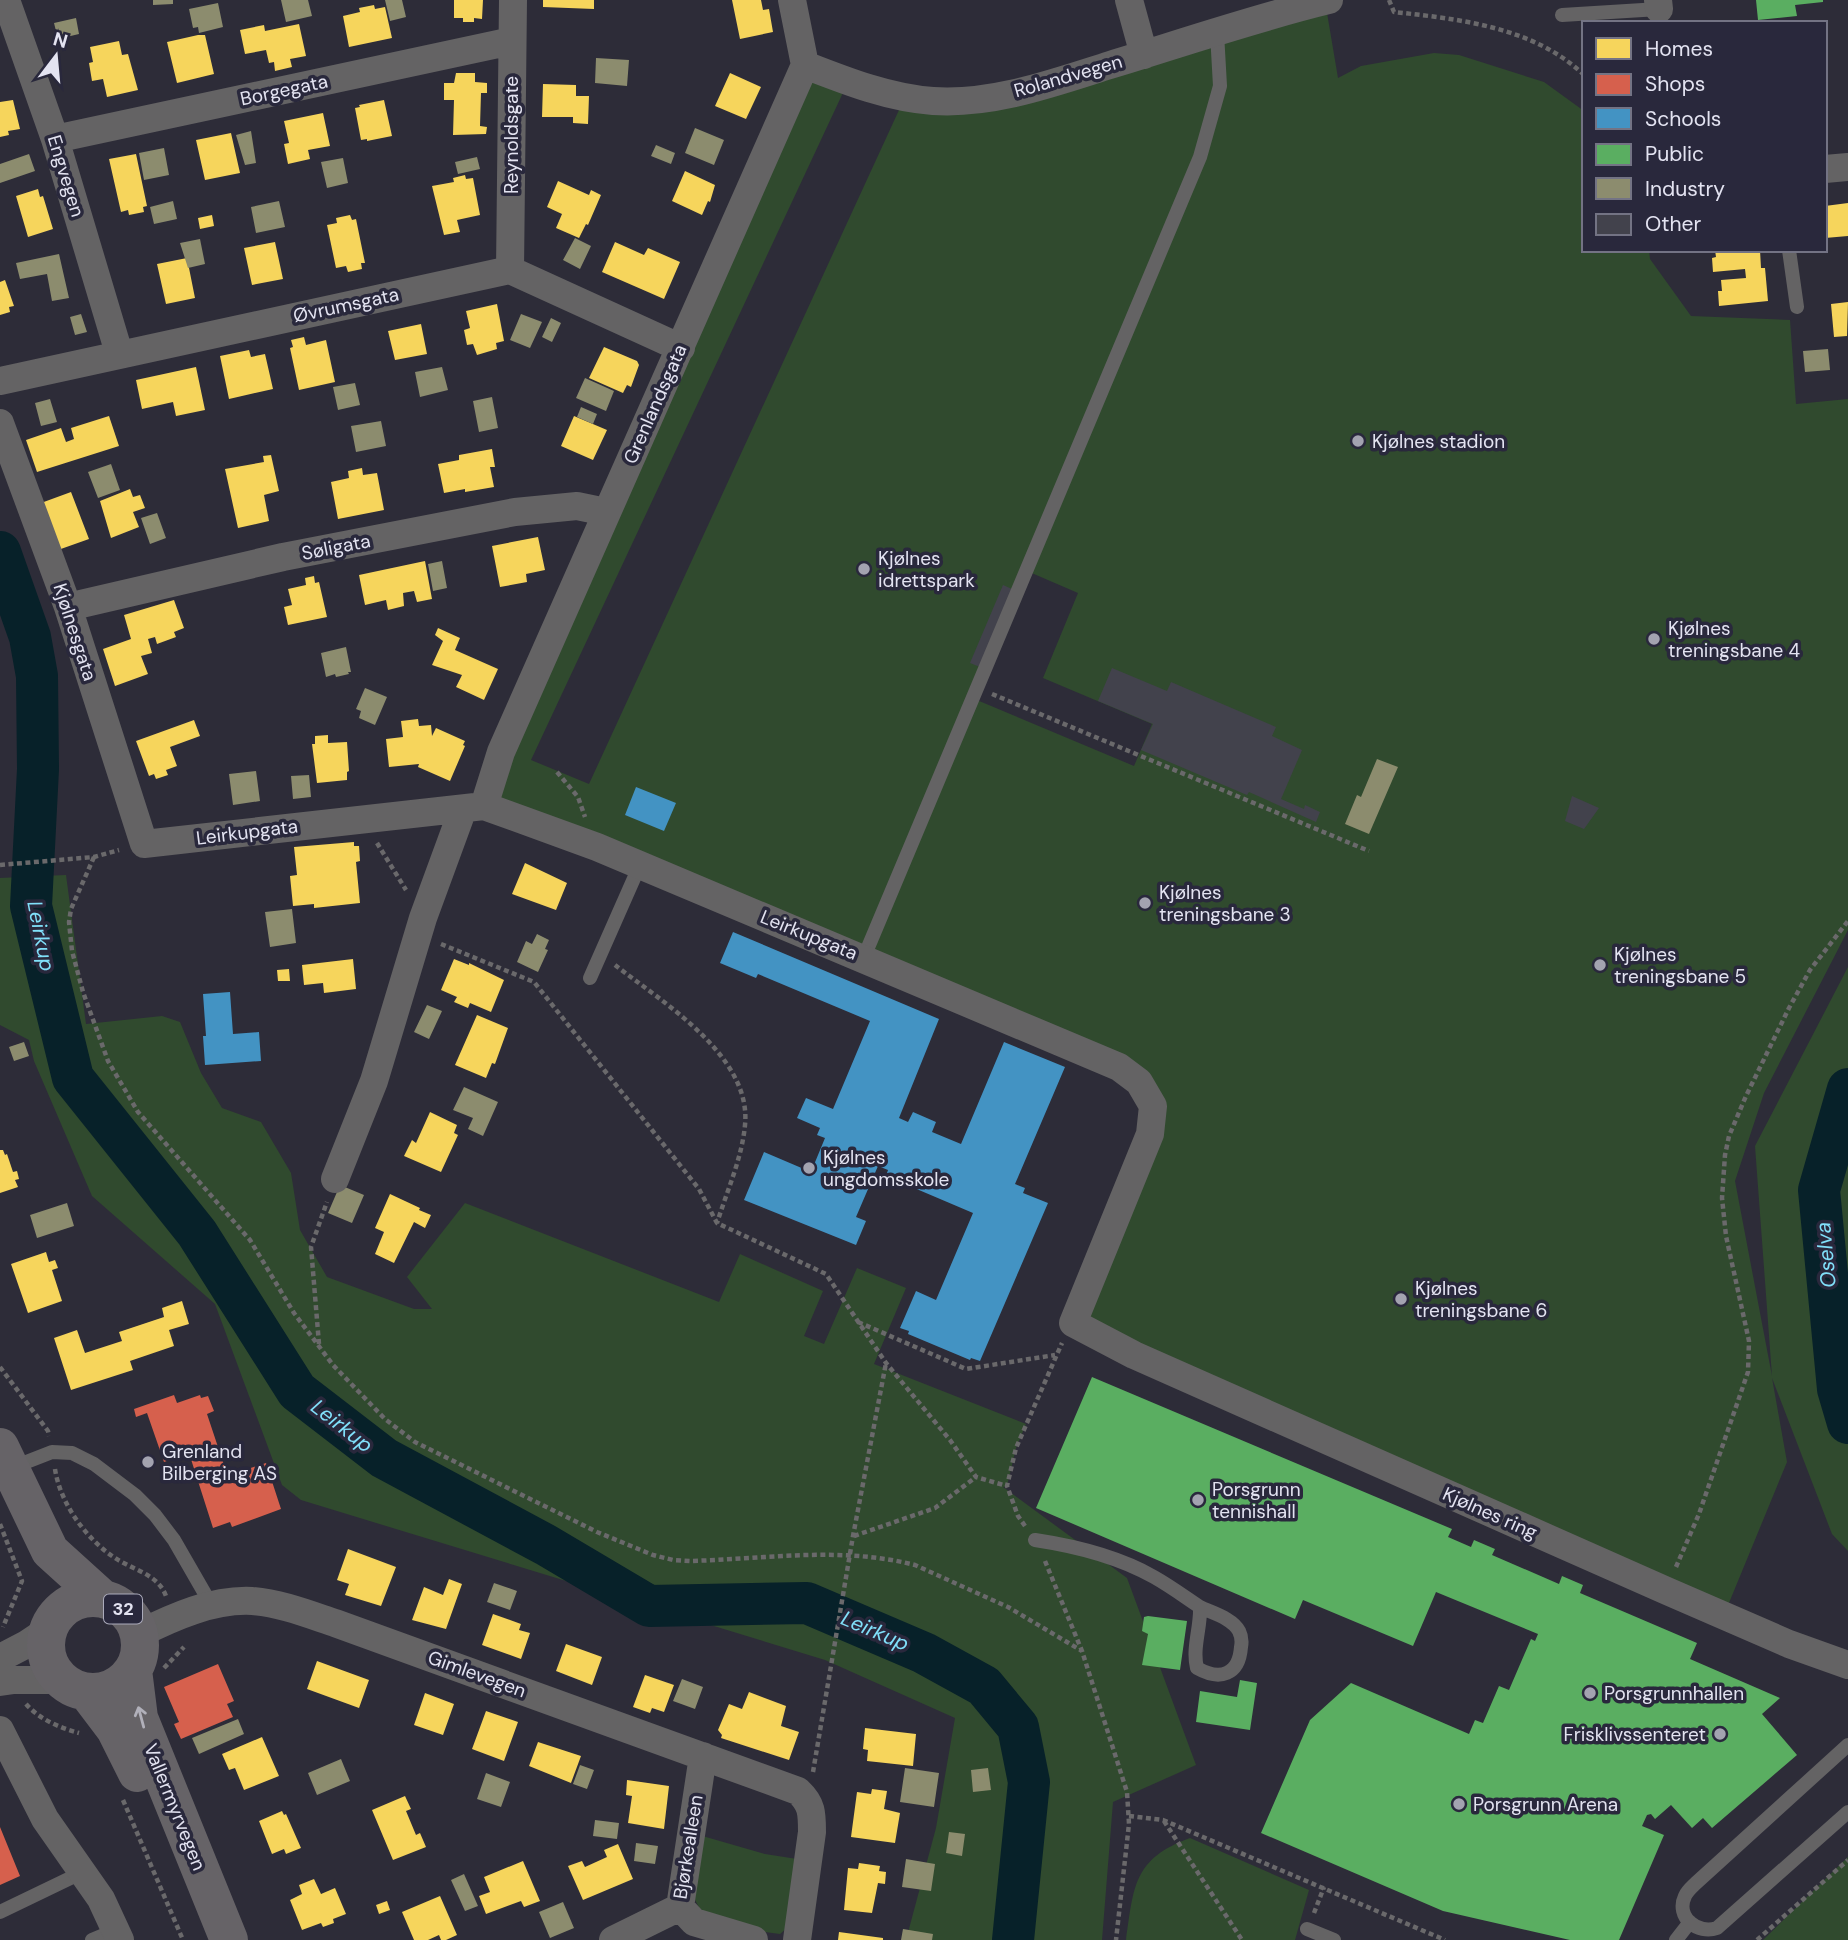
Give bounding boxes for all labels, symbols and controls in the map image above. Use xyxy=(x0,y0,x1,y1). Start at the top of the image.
north arrow xyxy=(21,21,91,91)
legend xyxy=(1582,21,1827,252)
text: N xyxy=(50,26,71,54)
text: Homes xyxy=(1645,35,1713,63)
street label: Rolandvegen xyxy=(1011,49,1125,103)
street label: Borgegata xyxy=(238,69,330,111)
text: Shops xyxy=(1645,70,1705,98)
street label: Reynoldsgate xyxy=(499,76,524,194)
text: Schools xyxy=(1645,105,1721,133)
street label: Engvegen xyxy=(42,132,90,220)
text: Public xyxy=(1645,140,1704,168)
text: Industry xyxy=(1645,175,1725,203)
text: Other xyxy=(1645,210,1701,238)
street label: Øvrumsgata xyxy=(291,282,401,328)
street label: Grenlandsgata xyxy=(618,340,692,468)
place label: Kjølnes stadion xyxy=(1372,429,1505,454)
marker: Kjølnes stadion xyxy=(1350,433,1366,449)
street label: Søligata xyxy=(299,528,373,566)
place label: Kjølnes idrettspark xyxy=(878,546,975,593)
marker: Kjølnes idrettspark xyxy=(856,561,872,577)
street label: Kjølnesgata xyxy=(48,580,102,684)
place label: Kjølnes treningsbane 4 xyxy=(1668,616,1800,663)
marker: Kjølnes treningsbane 4 xyxy=(1646,631,1662,647)
street label: Leirkupgata xyxy=(195,813,299,851)
place label: Kjølnes treningsbane 3 xyxy=(1159,880,1291,927)
marker: Kjølnes treningsbane 3 xyxy=(1137,895,1153,911)
water label: Leirkup xyxy=(20,898,62,974)
street label: Leirkupgata xyxy=(757,904,861,966)
place label: Kjølnes treningsbane 5 xyxy=(1614,942,1746,989)
marker: Kjølnes treningsbane 5 xyxy=(1592,957,1608,973)
place label: Kjølnes ungdomsskole xyxy=(823,1145,949,1192)
marker: Kjølnes ungdomsskole xyxy=(801,1160,817,1176)
water label: Oselva xyxy=(1809,1221,1843,1289)
place label: Kjølnes treningsbane 6 xyxy=(1415,1276,1547,1323)
marker: Kjølnes treningsbane 6 xyxy=(1393,1291,1409,1307)
water label: Leirkup xyxy=(305,1393,379,1459)
place label: Grenland Bilberging AS xyxy=(162,1439,277,1486)
marker: Grenland Bilberging AS xyxy=(140,1454,156,1470)
place label: Porsgrunn tennishall xyxy=(1212,1477,1301,1524)
street label: Kjølnes ring xyxy=(1439,1481,1541,1545)
marker: Porsgrunn tennishall xyxy=(1190,1492,1206,1508)
road number: 32 xyxy=(104,1594,142,1624)
water label: Leirkup xyxy=(837,1604,913,1658)
street label: Gimlevegen xyxy=(424,1645,530,1703)
place label: Porsgrunnhallen xyxy=(1604,1681,1744,1706)
marker: Porsgrunnhallen xyxy=(1582,1685,1598,1701)
one-way arrow xyxy=(134,1706,147,1729)
place label: Frisklivssenteret xyxy=(1563,1722,1706,1747)
marker: Frisklivssenteret xyxy=(1712,1726,1728,1742)
street label: Vallermyrvegen xyxy=(138,1740,212,1874)
place label: Porsgrunn Arena xyxy=(1473,1792,1618,1817)
street label: Bjørkealleen xyxy=(667,1793,709,1901)
marker: Porsgrunn Arena xyxy=(1451,1796,1467,1812)

